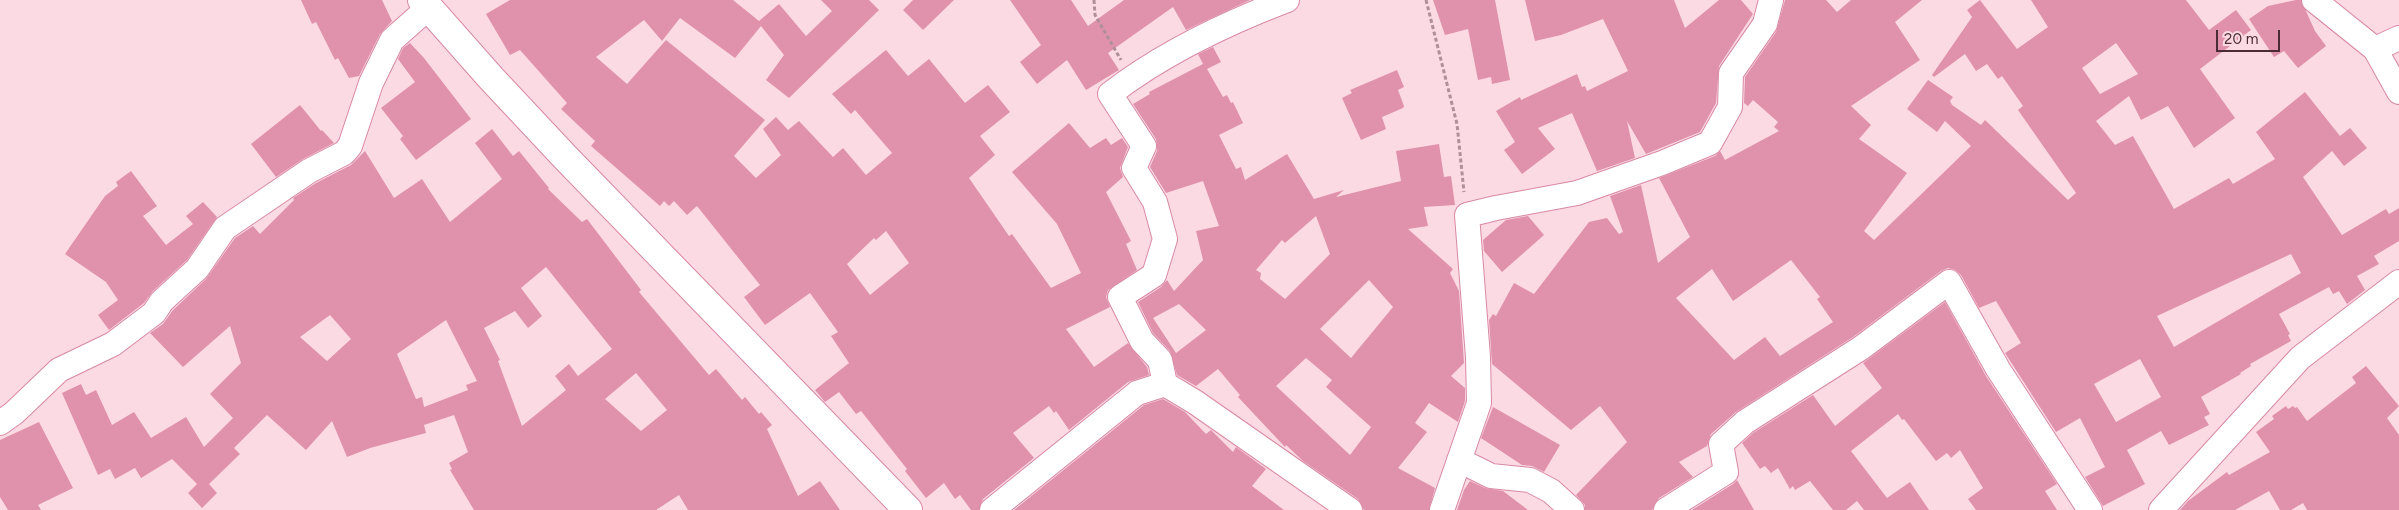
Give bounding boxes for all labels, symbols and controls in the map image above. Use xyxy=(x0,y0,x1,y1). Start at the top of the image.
scale bar xyxy=(2219,20,2283,52)
text: 20 m xyxy=(2224,30,2258,48)

